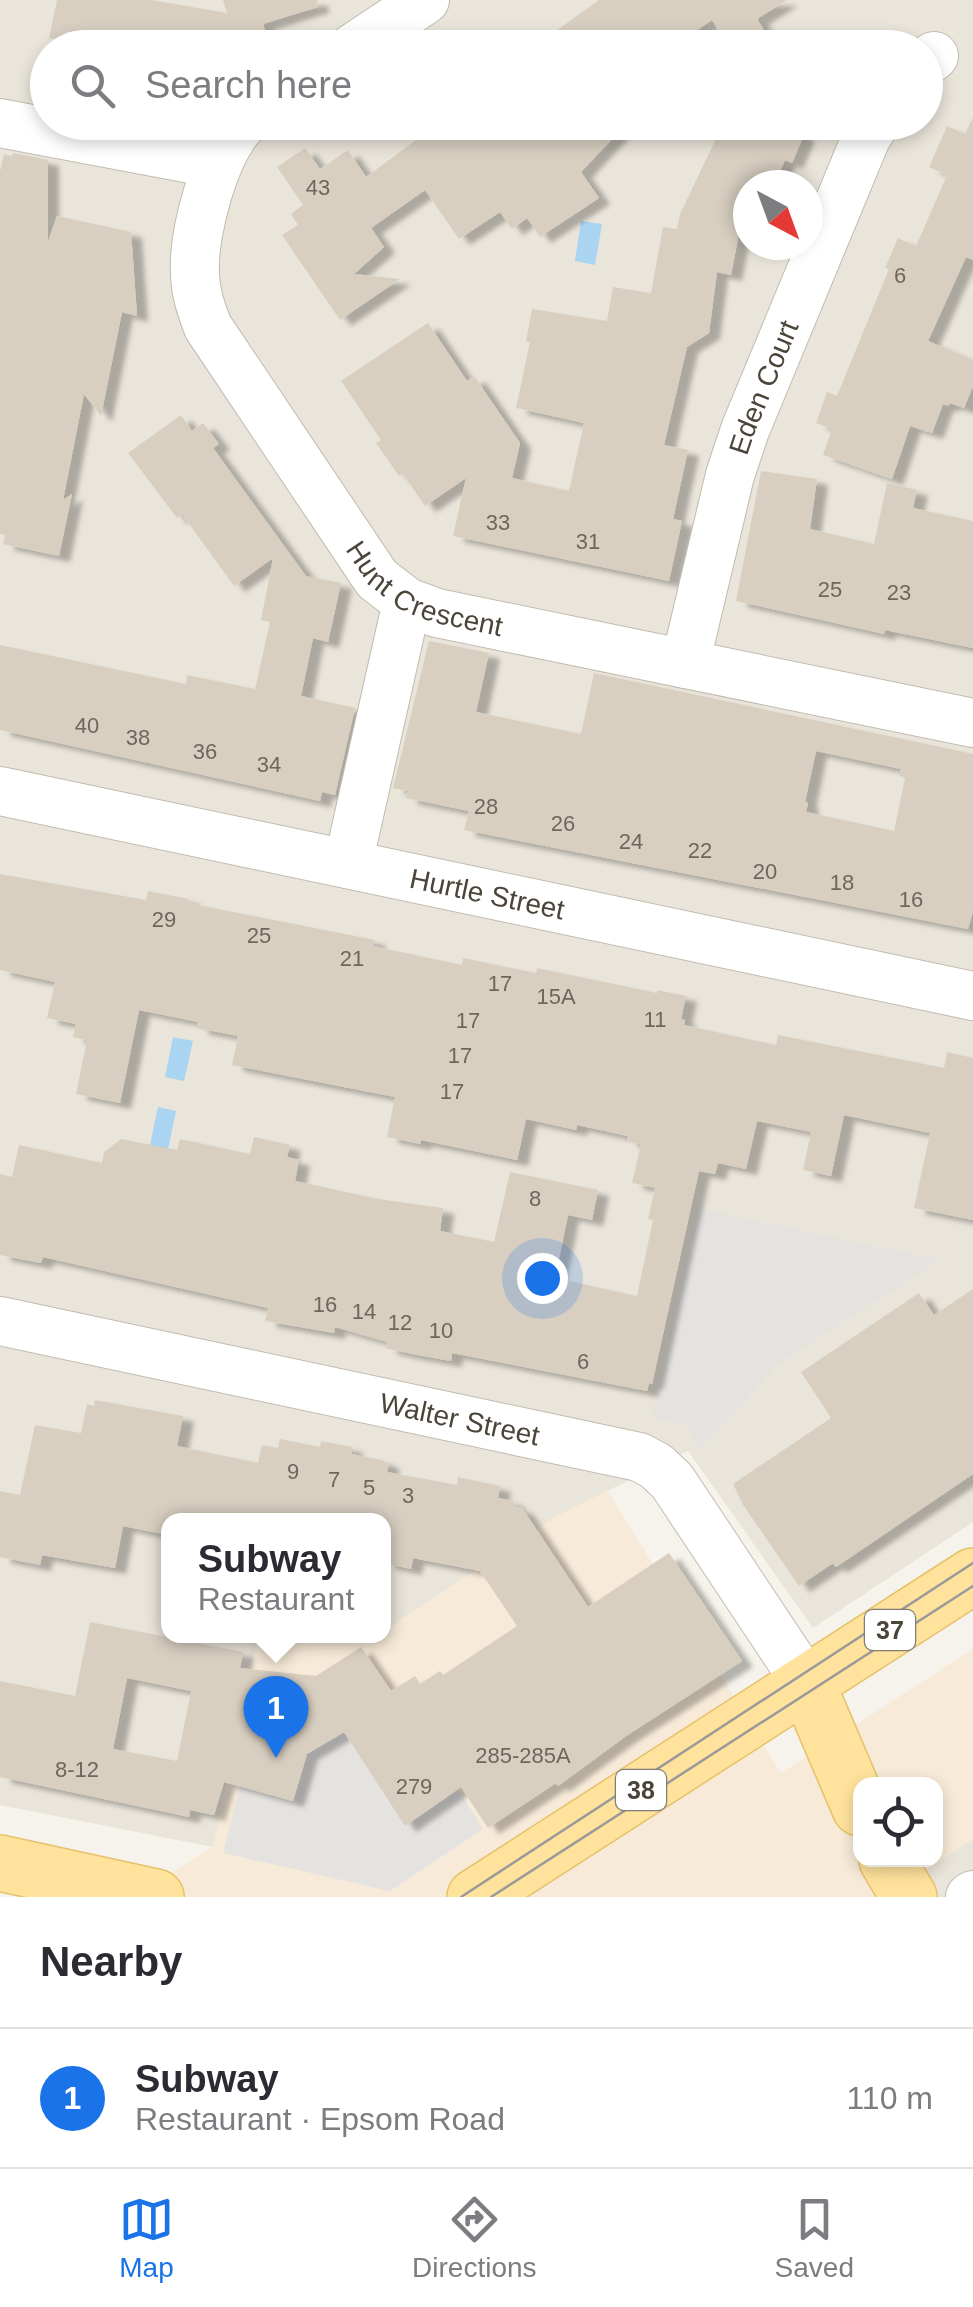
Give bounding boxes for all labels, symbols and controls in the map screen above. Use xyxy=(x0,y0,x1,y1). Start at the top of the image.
search box xyxy=(30,30,943,140)
icon: search xyxy=(65,58,120,113)
text: Search here xyxy=(145,64,352,106)
north arrow xyxy=(733,170,823,260)
house number: 43 xyxy=(306,175,330,200)
house number: 6 xyxy=(894,263,906,288)
street label: Eden Court xyxy=(723,316,804,458)
house number: 33 xyxy=(486,510,510,535)
house number: 31 xyxy=(576,529,600,554)
street label: Hunt Crescent xyxy=(340,535,506,642)
house number: 25 xyxy=(818,577,842,602)
house number: 23 xyxy=(887,580,911,605)
house number: 40 xyxy=(75,713,99,738)
house number: 38 xyxy=(126,725,150,750)
house number: 36 xyxy=(193,739,217,764)
house number: 34 xyxy=(257,752,281,777)
house number: 28 xyxy=(474,794,498,819)
house number: 26 xyxy=(551,811,575,836)
house number: 24 xyxy=(619,829,643,854)
house number: 22 xyxy=(688,838,712,863)
house number: 20 xyxy=(753,859,777,884)
street label: Hurtle Street xyxy=(407,862,568,925)
house number: 18 xyxy=(830,870,854,895)
house number: 16 xyxy=(899,887,923,912)
house number: 29 xyxy=(152,907,176,932)
house number: 25 xyxy=(247,923,271,948)
house number: 21 xyxy=(340,946,364,971)
house number: 17 xyxy=(488,971,512,996)
house number: 15A xyxy=(536,984,576,1009)
house number: 11 xyxy=(644,1007,666,1032)
house number: 17 xyxy=(456,1008,480,1033)
house number: 17 xyxy=(448,1043,472,1068)
house number: 17 xyxy=(440,1079,464,1104)
house number: 8 xyxy=(529,1186,541,1211)
your location xyxy=(517,1253,568,1304)
house number: 16 xyxy=(313,1292,337,1317)
house number: 14 xyxy=(352,1299,376,1324)
house number: 12 xyxy=(388,1310,412,1335)
house number: 10 xyxy=(429,1318,453,1343)
house number: 6 xyxy=(577,1349,589,1374)
street label: Walter Street xyxy=(377,1387,543,1451)
house number: 9 xyxy=(287,1459,299,1484)
house number: 7 xyxy=(328,1467,340,1492)
house number: 5 xyxy=(363,1475,375,1500)
house number: 3 xyxy=(402,1483,414,1508)
popup xyxy=(161,1513,391,1643)
text: Subway xyxy=(198,1538,341,1580)
text: Restaurant xyxy=(198,1581,354,1617)
road number: 37 xyxy=(865,1610,915,1650)
pin: 1 xyxy=(244,1676,308,1758)
house number: 285-285A xyxy=(475,1743,571,1768)
house number: 8-12 xyxy=(55,1757,99,1782)
road number: 38 xyxy=(616,1770,666,1810)
house number: 279 xyxy=(396,1774,432,1799)
map controls xyxy=(853,1777,943,1867)
button: locate xyxy=(853,1777,943,1867)
text: Nearby xyxy=(40,1938,182,1985)
text: Subway xyxy=(135,2058,279,2100)
text: 1 xyxy=(64,2080,81,2116)
text: 110 m xyxy=(846,2080,933,2116)
text: Restaurant · Epsom Road xyxy=(135,2101,505,2137)
tab: Map xyxy=(119,2192,174,2284)
tab: Directions xyxy=(412,2192,537,2284)
tab: Saved xyxy=(775,2192,854,2284)

